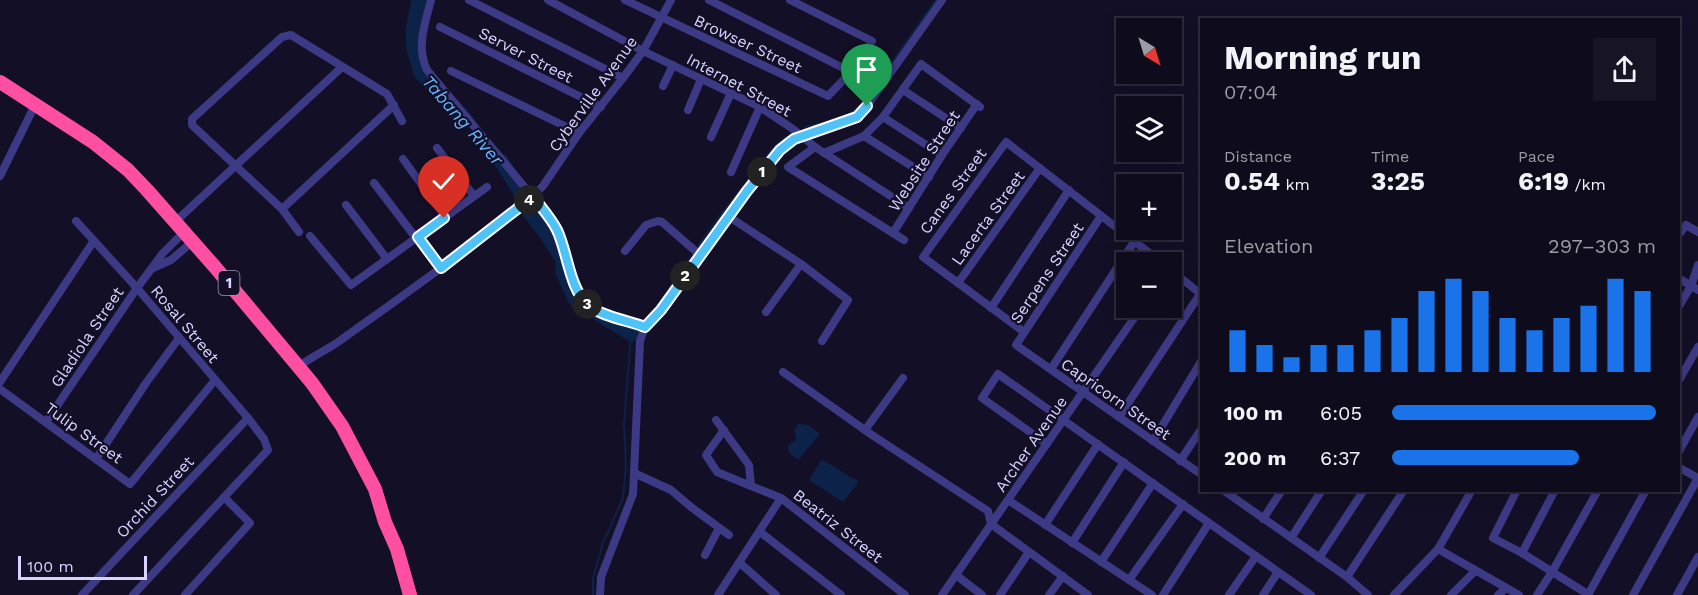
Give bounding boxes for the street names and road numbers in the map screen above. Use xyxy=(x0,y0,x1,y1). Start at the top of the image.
street label: Browser Street xyxy=(691,11,805,77)
street label: Server Street xyxy=(476,23,577,87)
street label: Cyberville Avenue xyxy=(545,33,641,155)
street label: Internet Street xyxy=(683,49,795,121)
street label: Website Street xyxy=(884,107,964,215)
street label: Canes Street xyxy=(916,144,991,238)
street label: Lacerta Street xyxy=(947,167,1029,269)
street label: Serpens Street xyxy=(1006,219,1088,327)
road number: 1 xyxy=(218,271,240,295)
street label: Rosal Street xyxy=(147,281,223,367)
street label: Gladiola Street xyxy=(47,283,128,391)
street label: Capricorn Street xyxy=(1058,354,1175,444)
street label: Archer Avenue xyxy=(991,392,1071,496)
street label: Tulip Street xyxy=(41,398,127,468)
street label: Orchid Street xyxy=(112,452,198,542)
street label: Beatriz Street xyxy=(790,485,887,567)

